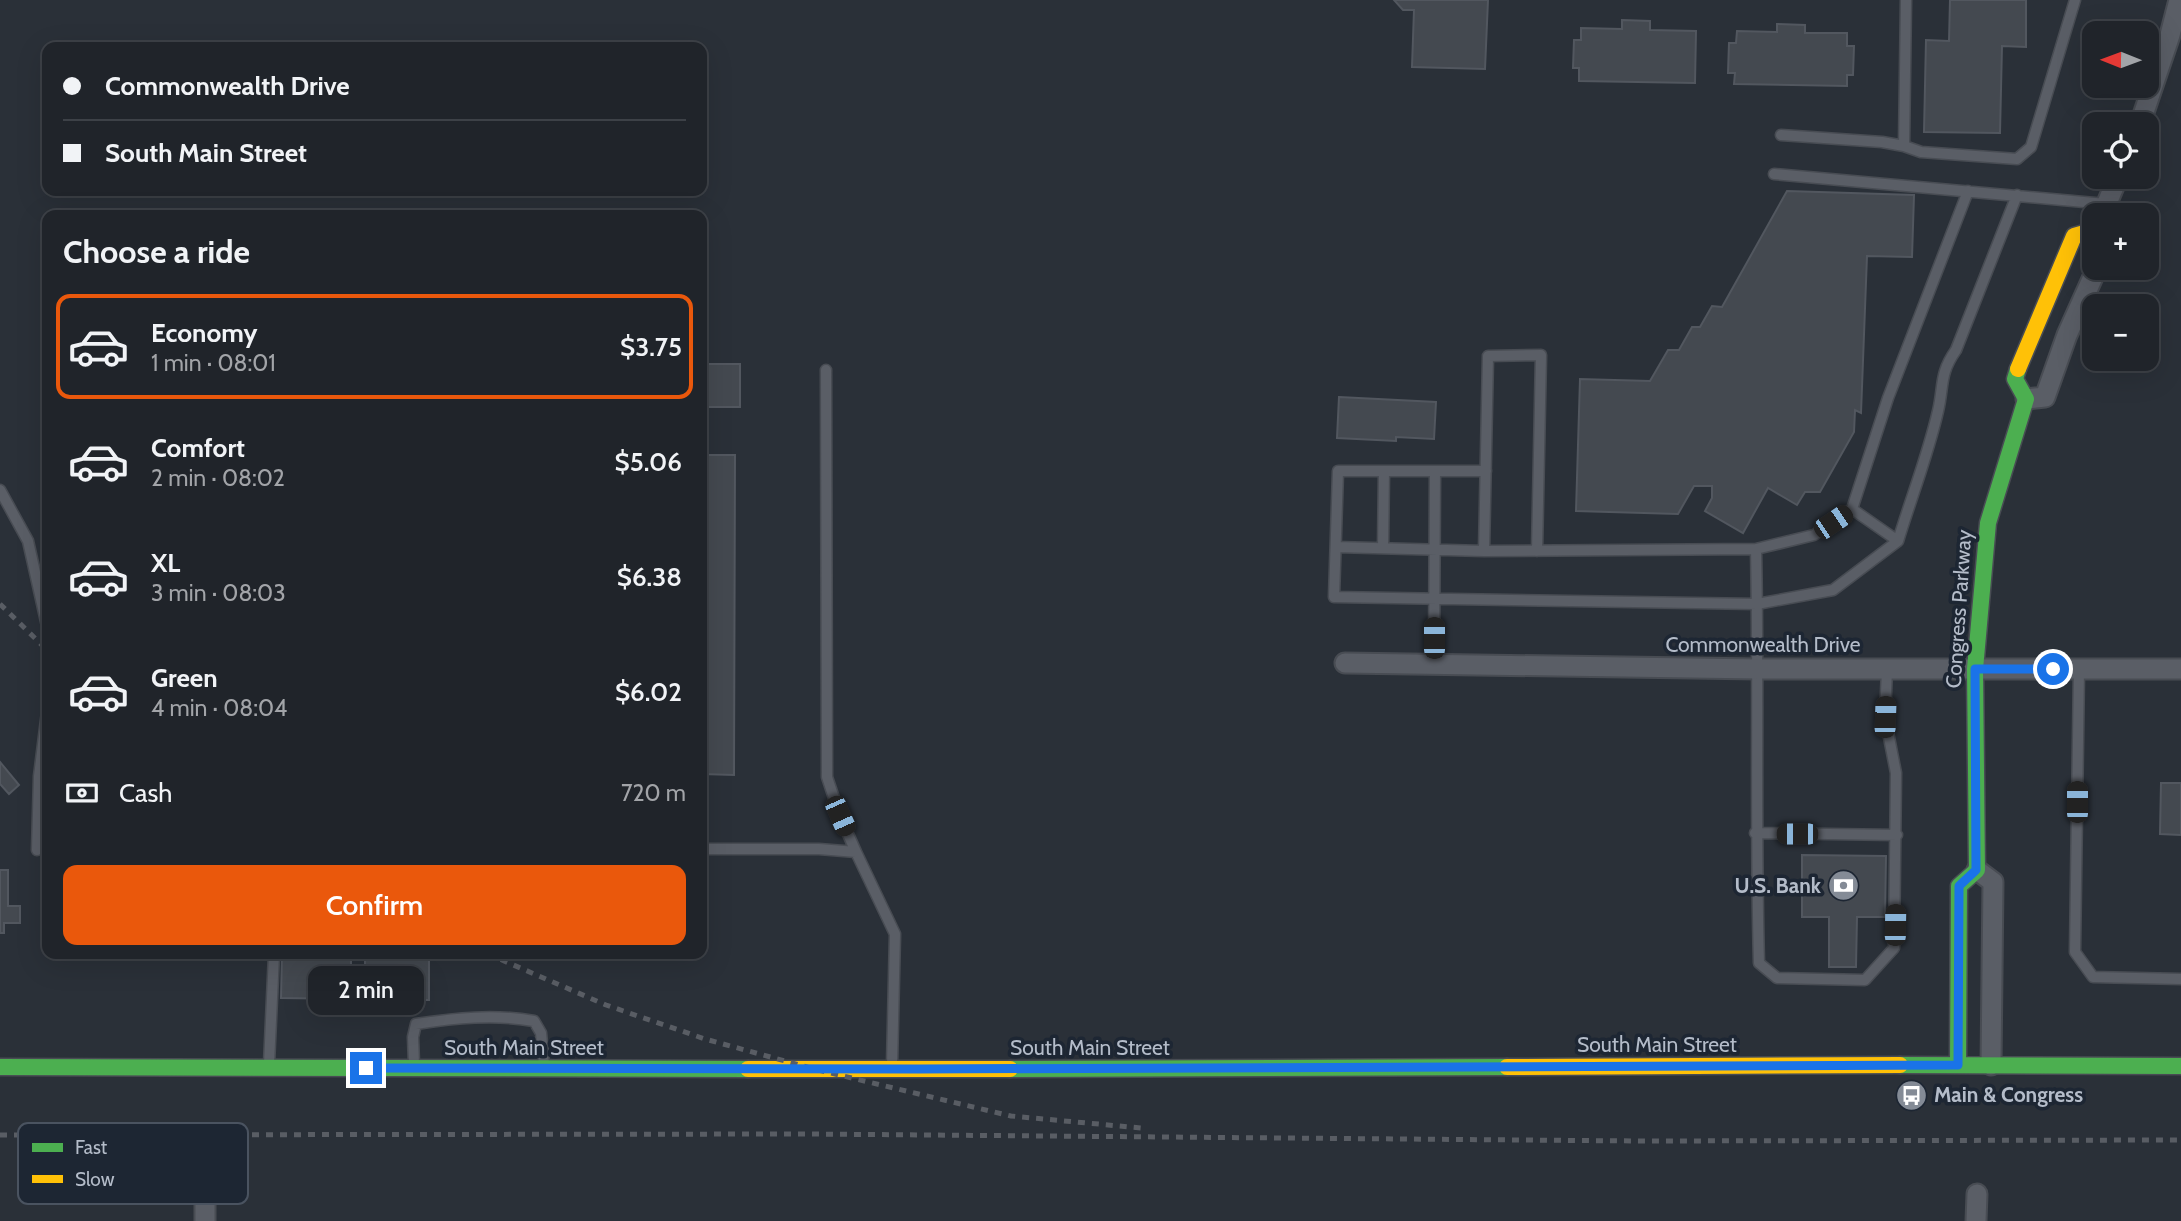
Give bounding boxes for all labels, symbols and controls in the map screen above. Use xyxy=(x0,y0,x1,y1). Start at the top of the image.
north arrow xyxy=(2082,21,2160,98)
map controls xyxy=(2082,21,2159,371)
text: Commonwealth Drive xyxy=(105,70,350,102)
button: locate xyxy=(2082,112,2159,189)
text: South Main Street xyxy=(105,137,307,169)
button: + xyxy=(2082,203,2159,280)
text: Choose a ride xyxy=(63,232,250,271)
button: − xyxy=(2082,294,2159,371)
icon: car xyxy=(67,315,130,378)
text: Economy xyxy=(151,317,257,349)
text: $3.75 xyxy=(620,331,682,363)
text: 1 min · 08:01 xyxy=(151,349,276,377)
icon: car xyxy=(67,430,130,493)
text: Comfort xyxy=(151,432,245,464)
text: $5.06 xyxy=(615,446,682,478)
text: 2 min · 08:02 xyxy=(151,464,285,492)
car xyxy=(1810,502,1857,542)
street label: Congress Parkway xyxy=(1940,528,1977,689)
icon: car xyxy=(67,545,130,608)
text: XL xyxy=(151,547,180,579)
text: $6.38 xyxy=(617,561,682,593)
text: 3 min · 08:03 xyxy=(151,579,286,607)
car xyxy=(1424,617,1445,659)
street label: Commonwealth Drive xyxy=(1665,632,1861,657)
route start xyxy=(2037,653,2069,685)
icon: car xyxy=(67,660,130,723)
text: Green xyxy=(151,662,218,694)
text: $6.02 xyxy=(615,676,682,708)
text: 4 min · 08:04 xyxy=(151,694,287,722)
car xyxy=(1874,696,1897,738)
icon: cash xyxy=(63,774,101,812)
text: Cash xyxy=(119,777,172,809)
text: 720 m xyxy=(621,779,686,807)
car xyxy=(2067,781,2088,823)
car xyxy=(822,793,859,839)
car xyxy=(1777,824,1819,845)
button: Confirm xyxy=(63,865,686,945)
bank icon: U.S. Bank xyxy=(1827,869,1861,903)
place label: U.S. Bank xyxy=(1735,873,1822,898)
car xyxy=(1885,904,1906,946)
callout: 2 min xyxy=(308,967,424,1016)
text: 2 min xyxy=(338,976,394,1004)
street label: South Main Street xyxy=(1577,1032,1737,1057)
street label: South Main Street xyxy=(444,1035,604,1060)
street label: South Main Street xyxy=(1010,1035,1170,1060)
route end xyxy=(350,1052,382,1084)
bus stop icon: Main & Congress xyxy=(1894,1078,1928,1112)
place label: Main & Congress xyxy=(1934,1082,2083,1107)
legend xyxy=(18,1123,248,1204)
text: Fast xyxy=(75,1136,108,1159)
text: Slow xyxy=(75,1168,115,1191)

